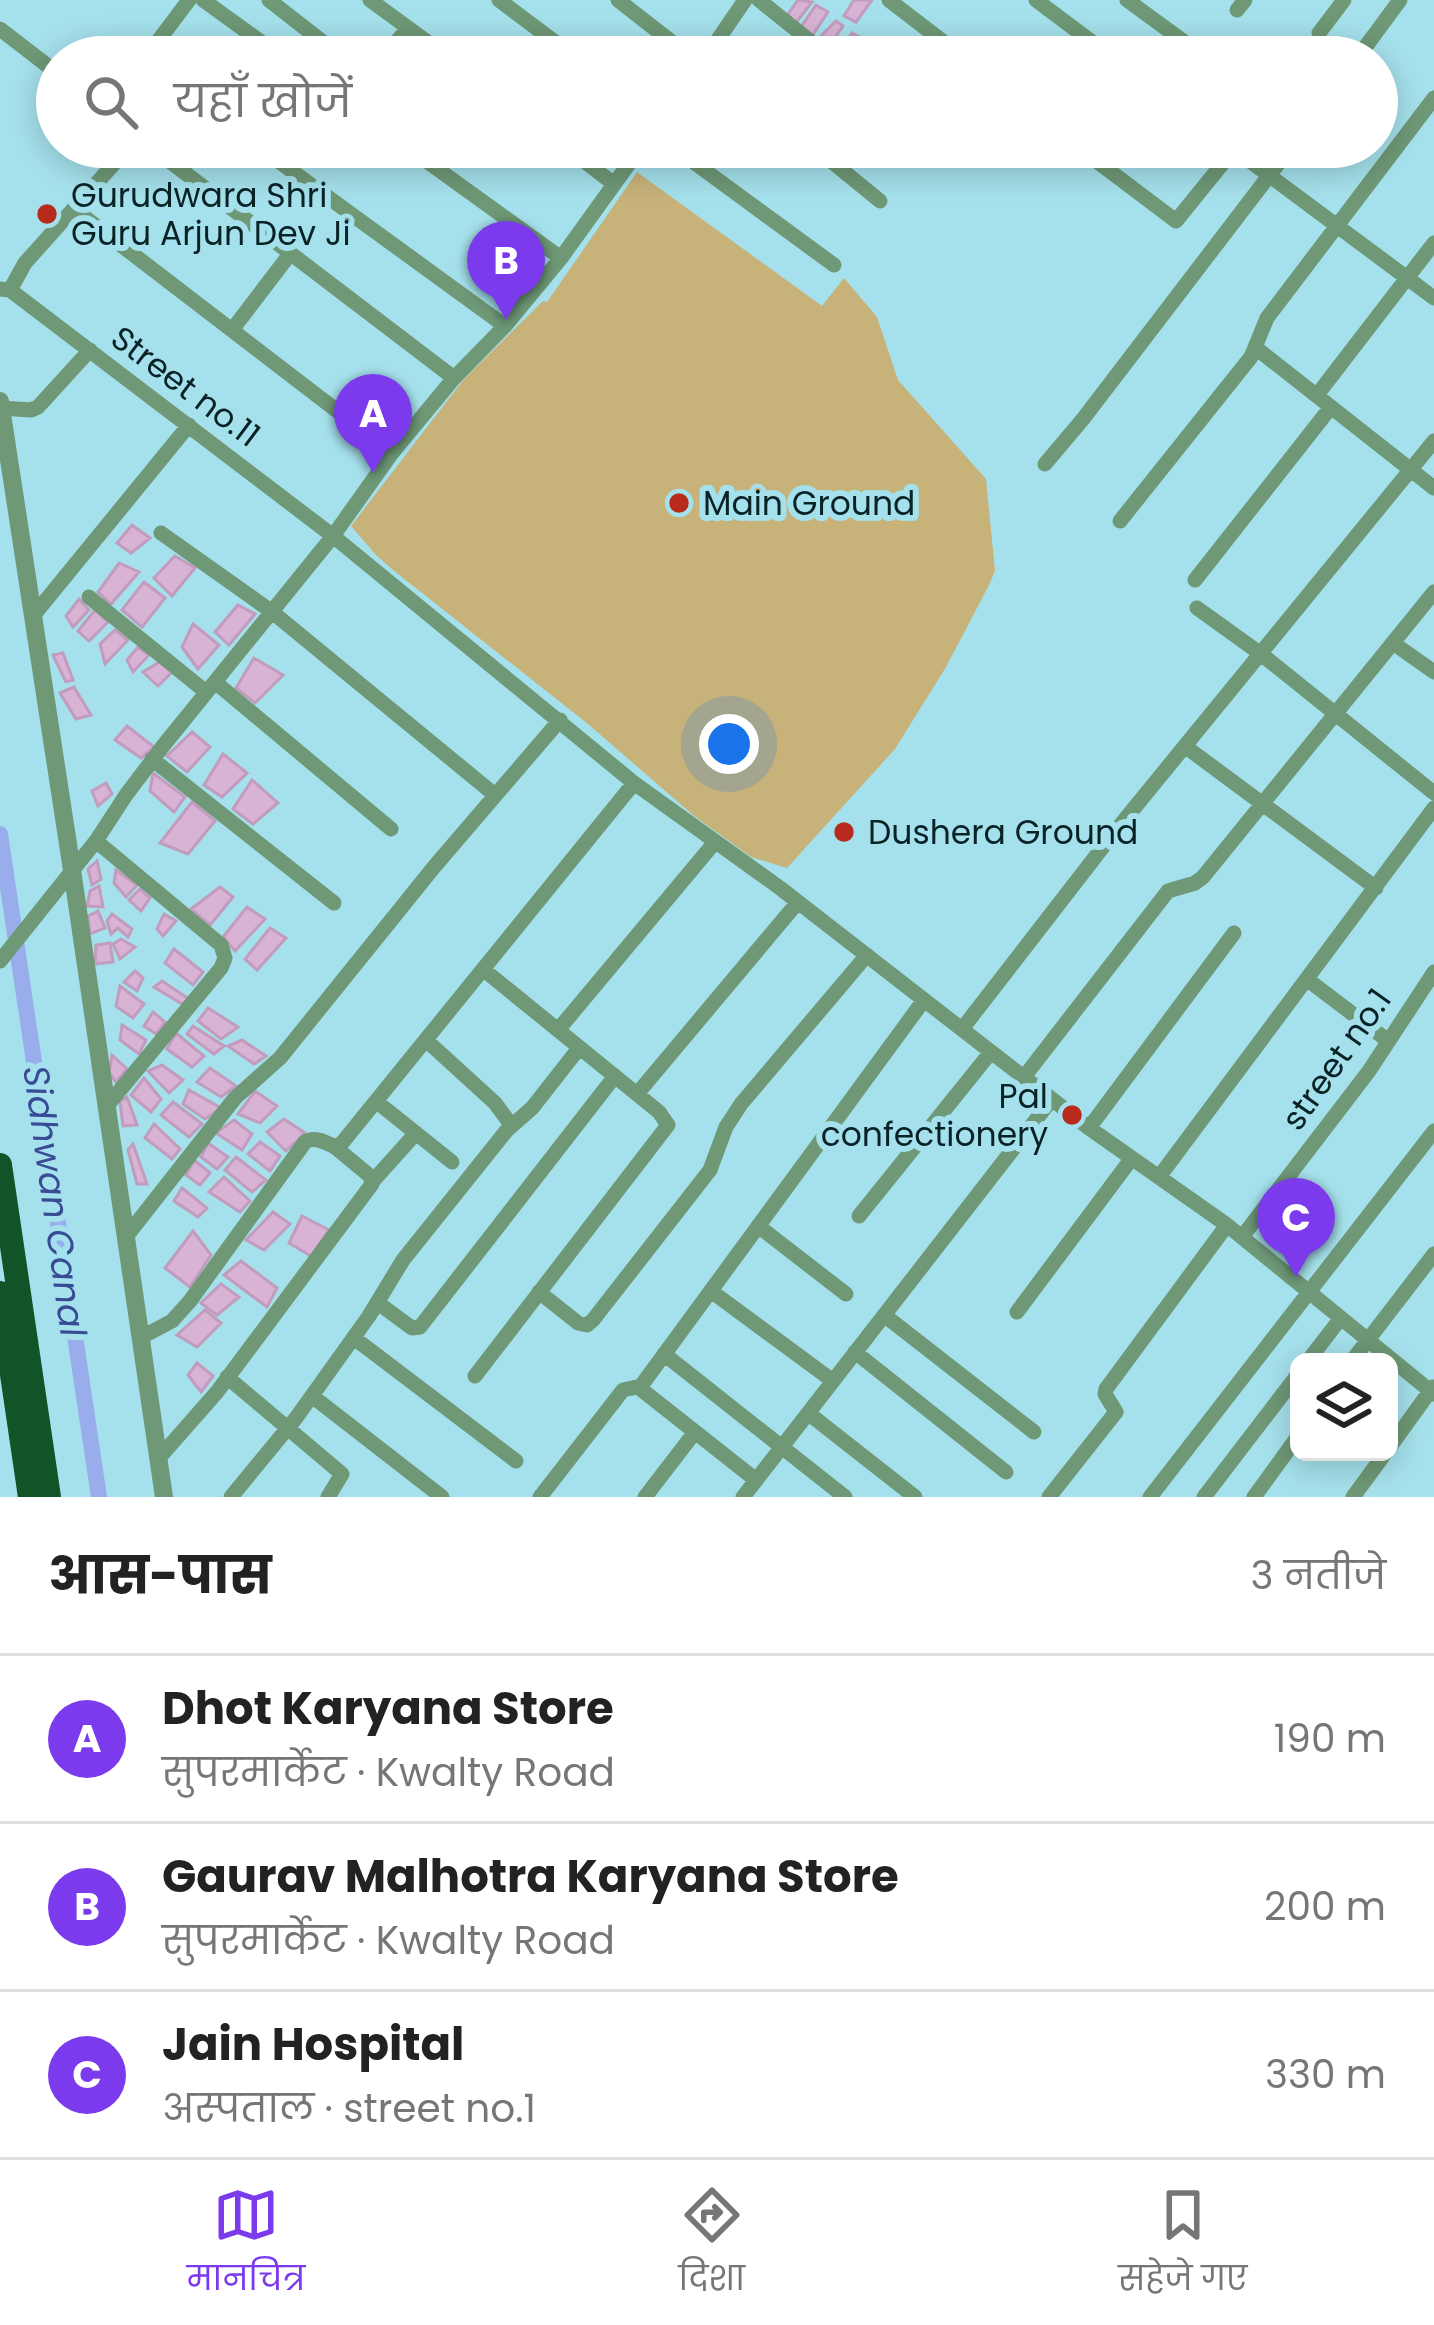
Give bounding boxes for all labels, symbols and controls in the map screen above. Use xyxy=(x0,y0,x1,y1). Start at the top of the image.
search box xyxy=(36,36,1398,168)
icon: search xyxy=(78,69,144,135)
text: यहाँ खोजें xyxy=(174,70,352,133)
place label: Gurudwara Shri Guru Arjun Dev Ji xyxy=(71,172,351,257)
marker: Gurudwara Shri Guru Arjun Dev Ji xyxy=(34,201,60,227)
pin: B xyxy=(467,221,545,320)
street label: Street no.11 xyxy=(101,315,270,458)
pin: A xyxy=(334,374,412,473)
place label: Main Ground xyxy=(703,480,915,527)
marker: Main Ground xyxy=(666,490,692,516)
your location xyxy=(699,714,759,774)
place label: Dushera Ground xyxy=(868,809,1138,856)
marker: Dushera Ground xyxy=(831,819,857,845)
street label: street no.1 xyxy=(1270,979,1402,1140)
water label: Sidhwan Canal xyxy=(10,1062,99,1340)
place label: Pal confectionery xyxy=(821,1073,1048,1158)
marker: Pal confectionery xyxy=(1059,1102,1085,1128)
pin: C xyxy=(1257,1178,1335,1277)
map controls xyxy=(1290,1353,1398,1461)
button: layers xyxy=(1290,1353,1398,1461)
text: आस-पास xyxy=(48,1539,272,1611)
text: 3 नतीजे xyxy=(1251,1548,1386,1603)
text: Dhot Karyana Store xyxy=(162,1677,614,1740)
text: A xyxy=(73,1711,101,1766)
text: 190 m xyxy=(1274,1711,1386,1766)
text: सुपरमार्केट · Kwalty Road xyxy=(162,1745,615,1800)
text: Gaurav Malhotra Karyana Store xyxy=(162,1845,899,1908)
text: B xyxy=(74,1879,100,1934)
text: 200 m xyxy=(1264,1879,1386,1934)
text: सुपरमार्केट · Kwalty Road xyxy=(162,1913,615,1968)
text: Jain Hospital xyxy=(162,2013,464,2076)
text: C xyxy=(72,2047,102,2102)
text: 330 m xyxy=(1265,2047,1386,2102)
text: अस्पताल · street no.1 xyxy=(162,2081,536,2136)
tab: मानचित्र xyxy=(187,2182,305,2304)
tab: दिशा xyxy=(679,2182,745,2304)
tab: सहेजे गए xyxy=(1118,2182,1247,2304)

